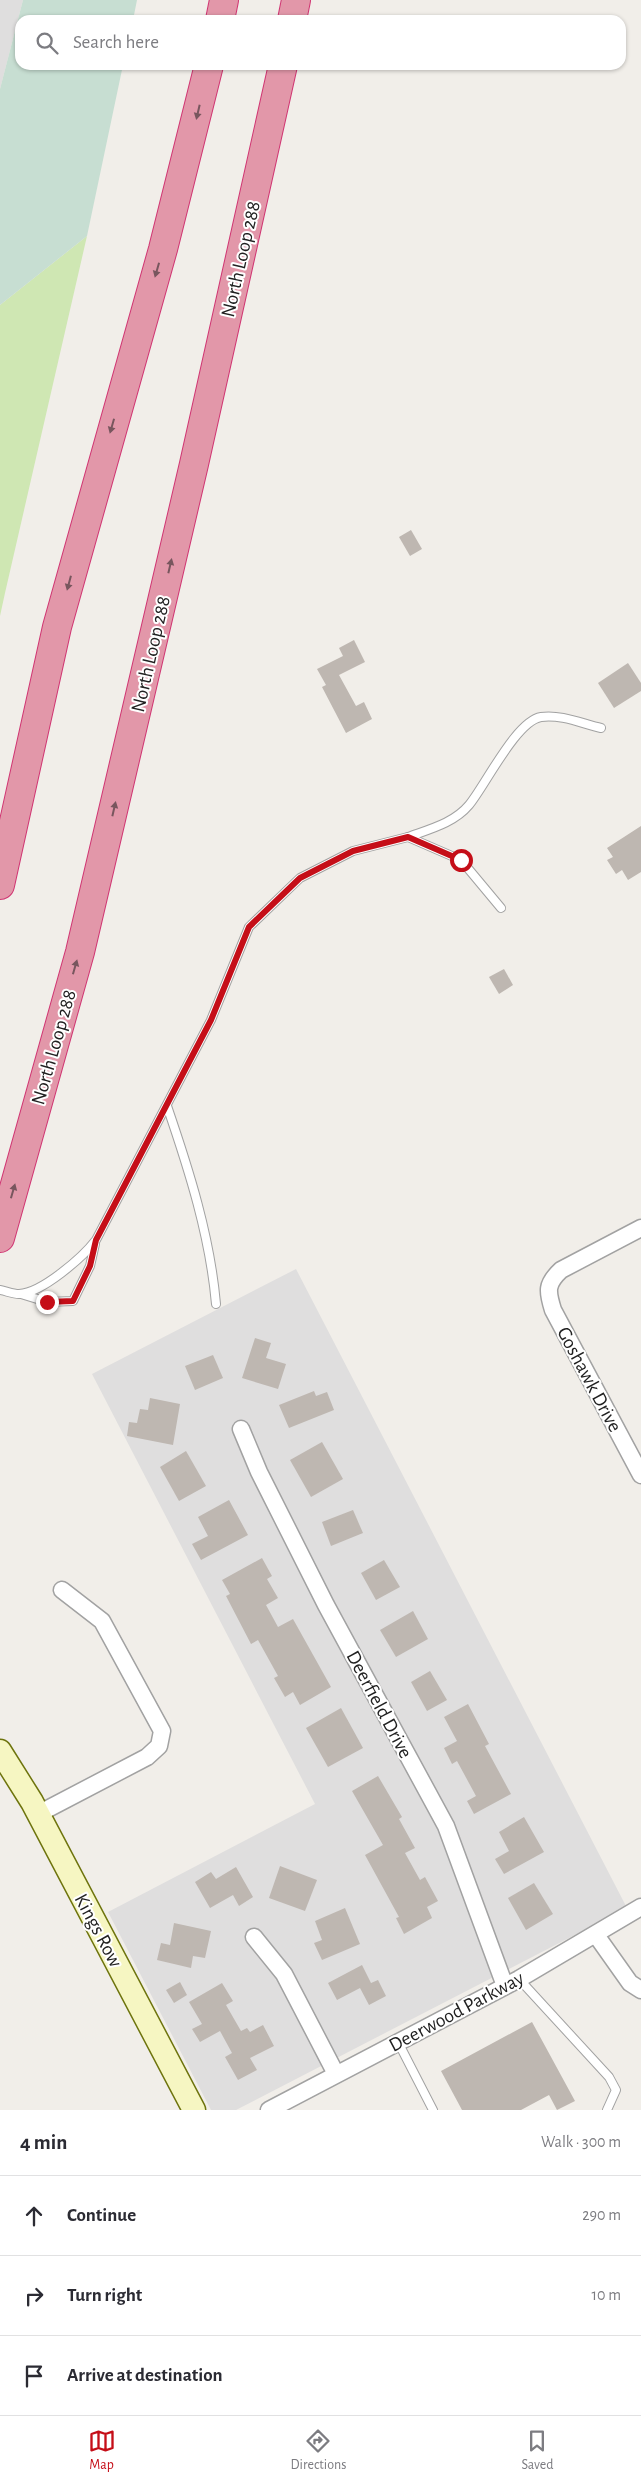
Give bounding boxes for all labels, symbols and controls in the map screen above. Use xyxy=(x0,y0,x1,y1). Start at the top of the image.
search box xyxy=(15,15,626,70)
icon: search xyxy=(33,29,61,57)
text: Search here xyxy=(73,33,159,52)
one-way arrow xyxy=(194,105,202,120)
street label: North Loop 288 xyxy=(218,199,264,319)
one-way arrow xyxy=(152,262,160,277)
one-way arrow xyxy=(108,419,116,434)
one-way arrow xyxy=(166,558,174,573)
one-way arrow xyxy=(65,575,73,590)
street label: North Loop 288 xyxy=(128,594,174,714)
one-way arrow xyxy=(110,802,118,817)
route start xyxy=(450,849,473,872)
one-way arrow xyxy=(72,960,80,975)
street label: North Loop 288 xyxy=(28,987,80,1107)
one-way arrow xyxy=(9,1184,17,1199)
route end xyxy=(36,1291,59,1314)
street label: Goshawk Drive xyxy=(553,1324,625,1435)
street label: Deerfield Drive xyxy=(343,1648,416,1761)
street label: Kings Row xyxy=(71,1890,126,1971)
street label: Deerwood Parkway xyxy=(386,1968,528,2056)
text: 4 min xyxy=(20,2132,67,2153)
text: Walk · 300 m xyxy=(541,2134,621,2150)
icon: ahead xyxy=(20,2202,48,2230)
text: Continue xyxy=(67,2206,136,2225)
text: 290 m xyxy=(582,2207,621,2223)
icon: right xyxy=(20,2282,48,2310)
text: Turn right xyxy=(67,2286,142,2305)
text: 10 m xyxy=(592,2287,621,2303)
icon: arrive xyxy=(20,2362,48,2390)
text: Arrive at destination xyxy=(67,2366,223,2385)
tab: Map xyxy=(88,2427,116,2474)
tab: Directions xyxy=(291,2427,346,2474)
tab: Saved xyxy=(521,2427,553,2474)

